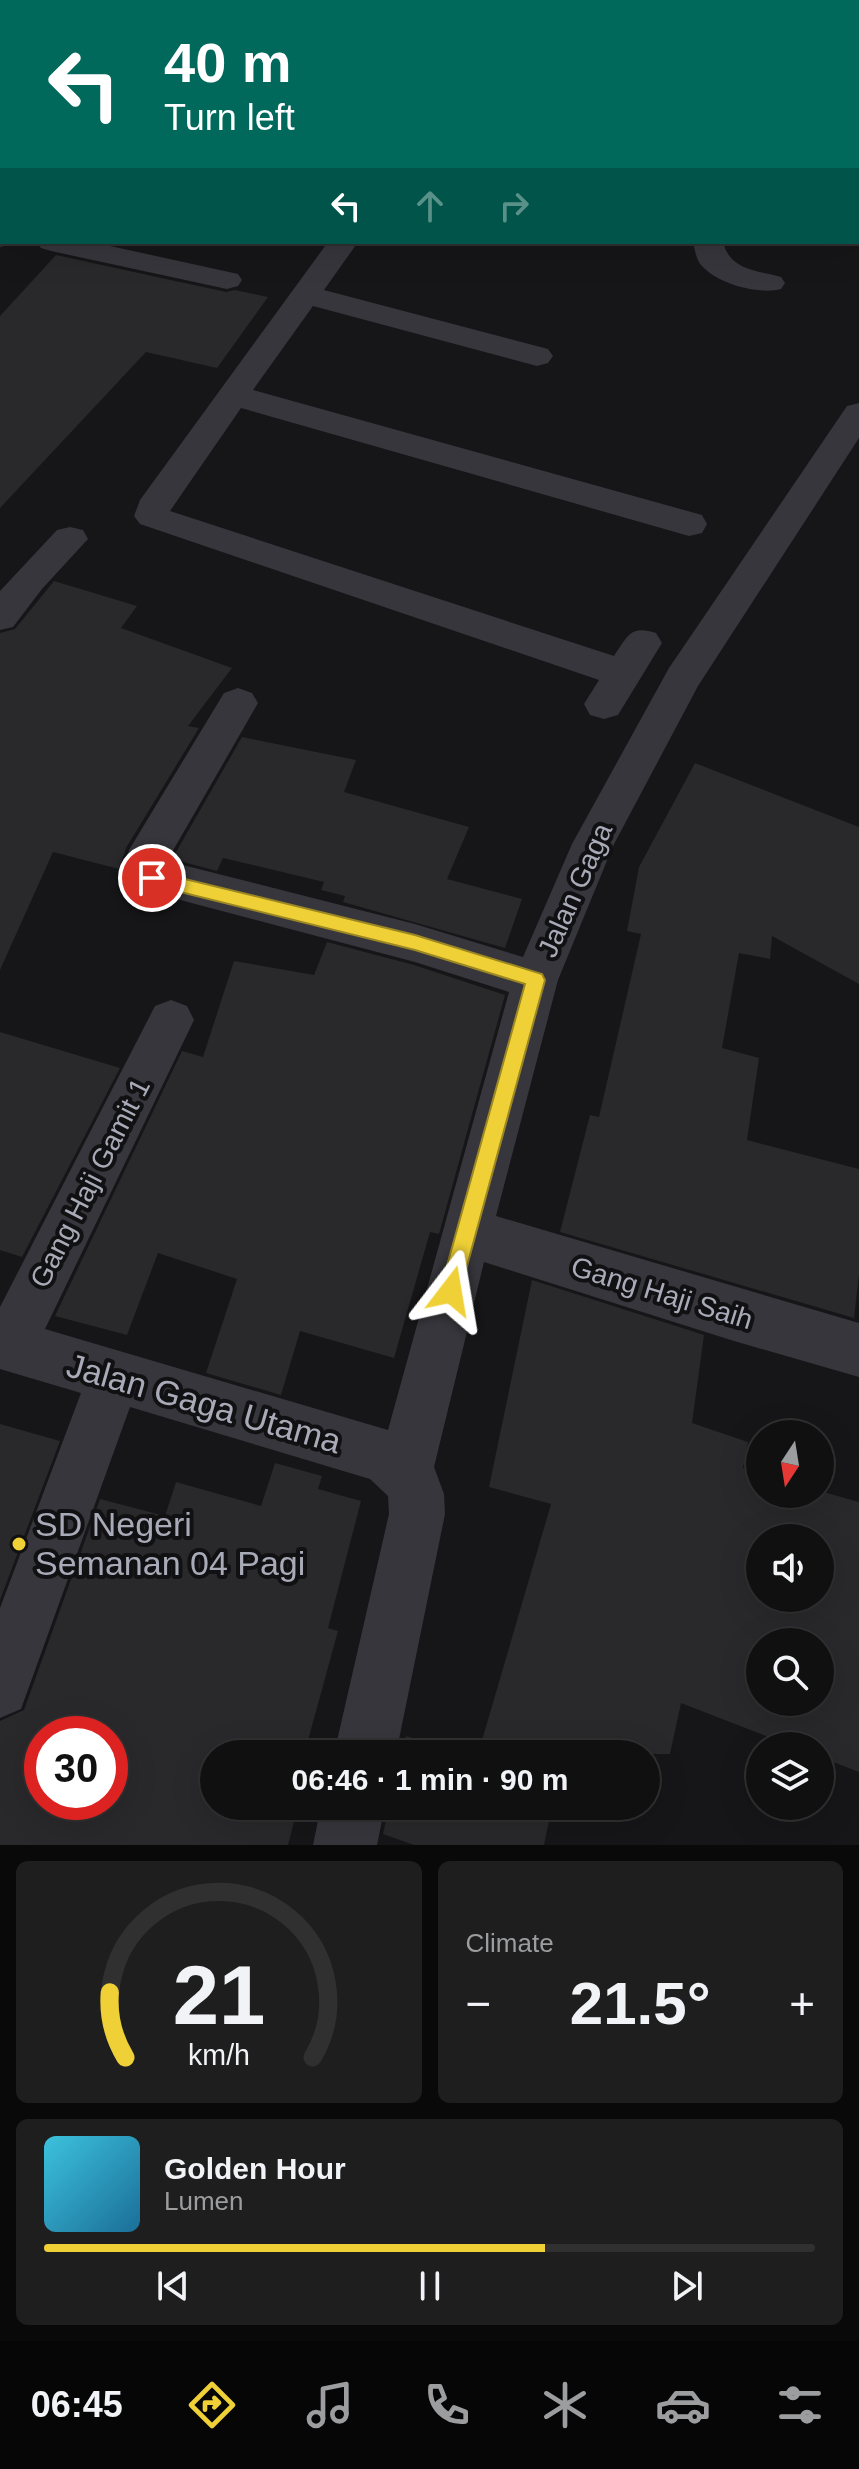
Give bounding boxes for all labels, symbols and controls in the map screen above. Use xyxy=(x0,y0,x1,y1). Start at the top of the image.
text: 40 m xyxy=(164,31,292,94)
icon: left xyxy=(32,32,136,136)
text: Turn left xyxy=(164,97,295,138)
icon: left xyxy=(324,184,368,228)
icon: ahead xyxy=(408,184,452,228)
icon: right xyxy=(492,184,536,228)
street label: Jalan Gaga xyxy=(532,818,618,962)
pin xyxy=(118,844,186,912)
icon: arrive xyxy=(130,856,174,900)
street label: Gang Haji Gamit 1 xyxy=(24,1073,156,1293)
position arrow xyxy=(409,1249,493,1333)
street label: Gang Haji Saih xyxy=(567,1251,757,1335)
street label: Jalan Gaga Utama xyxy=(63,1346,346,1460)
north arrow xyxy=(746,1420,834,1508)
map controls xyxy=(746,1420,834,1820)
place label: SD Negeri Semanan 04 Pagi xyxy=(35,1505,305,1582)
button: sound xyxy=(746,1524,834,1612)
marker: SD Negeri Semanan 04 Pagi xyxy=(10,1535,28,1553)
button: search xyxy=(746,1628,834,1716)
speed limit sign: 30 xyxy=(24,1716,128,1820)
button: layers xyxy=(746,1732,834,1820)
text: 06:46 · 1 min · 90 m xyxy=(292,1763,568,1796)
text: Climate xyxy=(466,1928,554,1958)
text: 21 xyxy=(172,1949,265,2042)
text: 21.5° xyxy=(570,1970,711,2037)
text: − xyxy=(466,1979,491,2028)
text: + xyxy=(789,1979,815,2028)
text: km/h xyxy=(188,2039,250,2071)
text: Golden Hour xyxy=(164,2152,346,2185)
text: Lumen xyxy=(164,2186,244,2216)
icon: previous xyxy=(151,2264,195,2308)
icon: pause xyxy=(408,2264,452,2308)
icon: next xyxy=(665,2264,709,2308)
icon: directions xyxy=(184,2377,240,2433)
icon: music xyxy=(302,2377,358,2433)
icon: phone xyxy=(419,2377,475,2433)
icon: climate xyxy=(537,2377,593,2433)
icon: car xyxy=(655,2377,711,2433)
icon: filters xyxy=(772,2377,828,2433)
text: 06:45 xyxy=(31,2384,123,2425)

